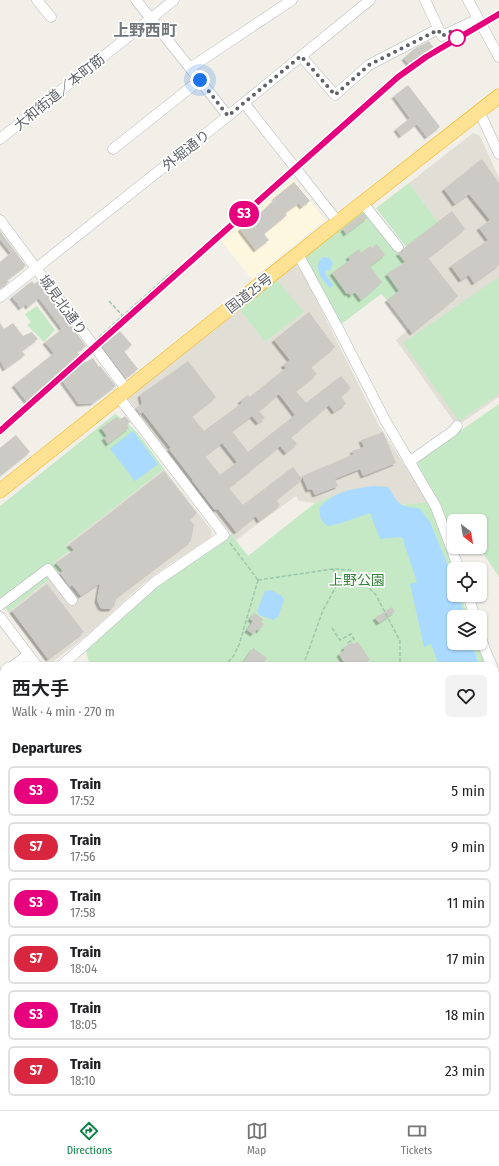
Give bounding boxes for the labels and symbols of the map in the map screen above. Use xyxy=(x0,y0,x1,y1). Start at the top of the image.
district label: 上野西町 xyxy=(113,21,177,40)
unlabelled marker xyxy=(448,29,466,47)
street label: 大和街道／本町筋 xyxy=(10,51,108,134)
your location xyxy=(190,70,210,90)
street label: 外堀通り xyxy=(159,126,214,174)
line badge: S3 xyxy=(226,201,262,227)
street label: 国道25号 xyxy=(223,270,276,317)
street label: 城見北通り xyxy=(35,272,90,339)
north arrow xyxy=(447,514,487,554)
park label: 上野公園 xyxy=(329,572,385,589)

